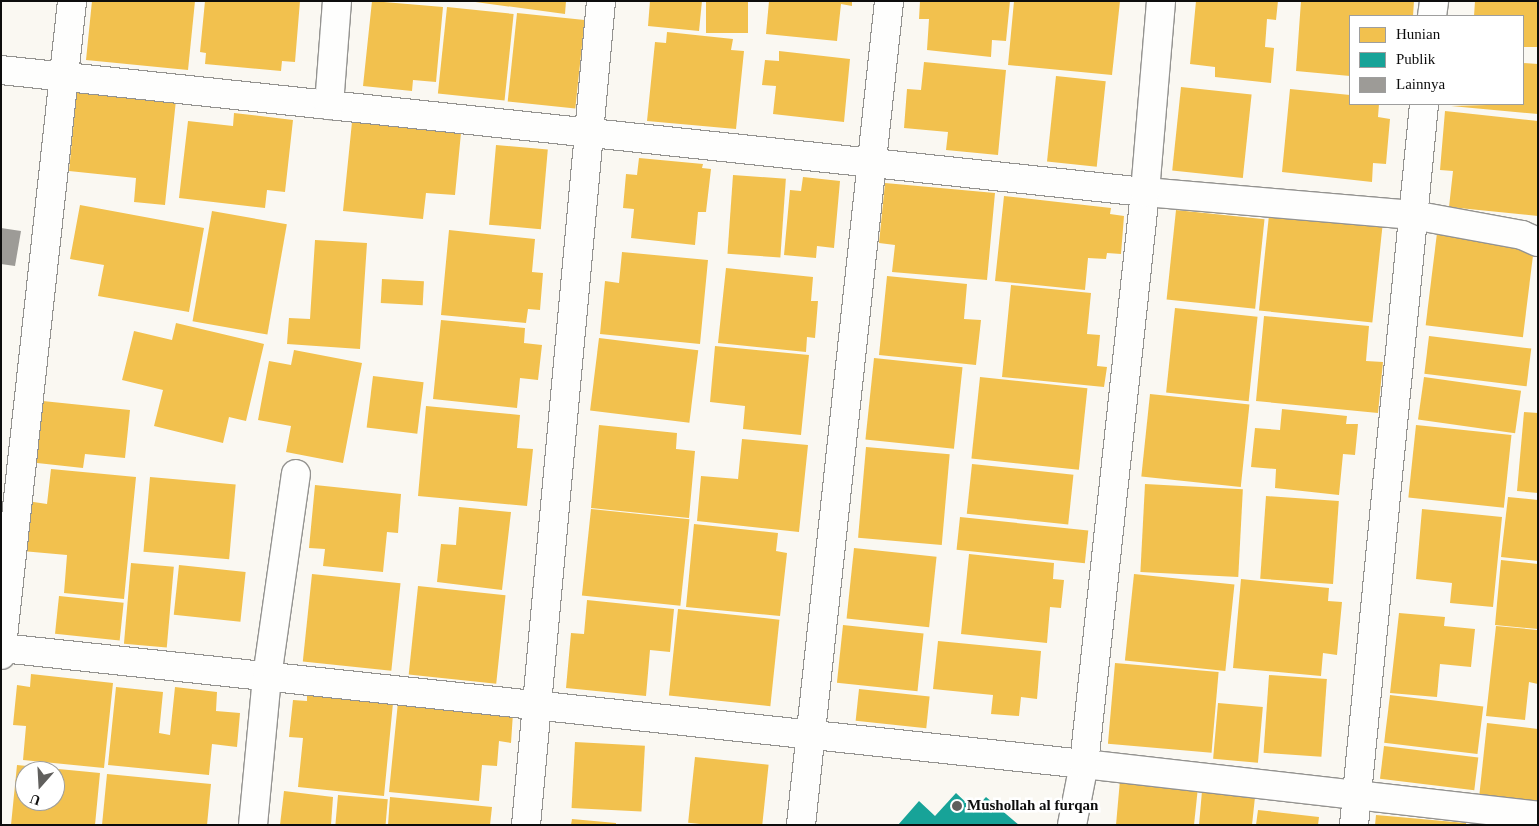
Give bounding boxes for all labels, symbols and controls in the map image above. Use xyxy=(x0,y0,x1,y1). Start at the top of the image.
legend xyxy=(1349,15,1524,105)
text: Hunian xyxy=(1396,26,1440,42)
text: Publik xyxy=(1396,51,1435,67)
text: Lainnya xyxy=(1396,76,1445,92)
north arrow xyxy=(15,761,65,811)
text: U xyxy=(28,791,43,808)
place label: Mushollah al furqan xyxy=(967,797,1098,815)
marker: Mushollah al furqan xyxy=(951,800,963,812)

